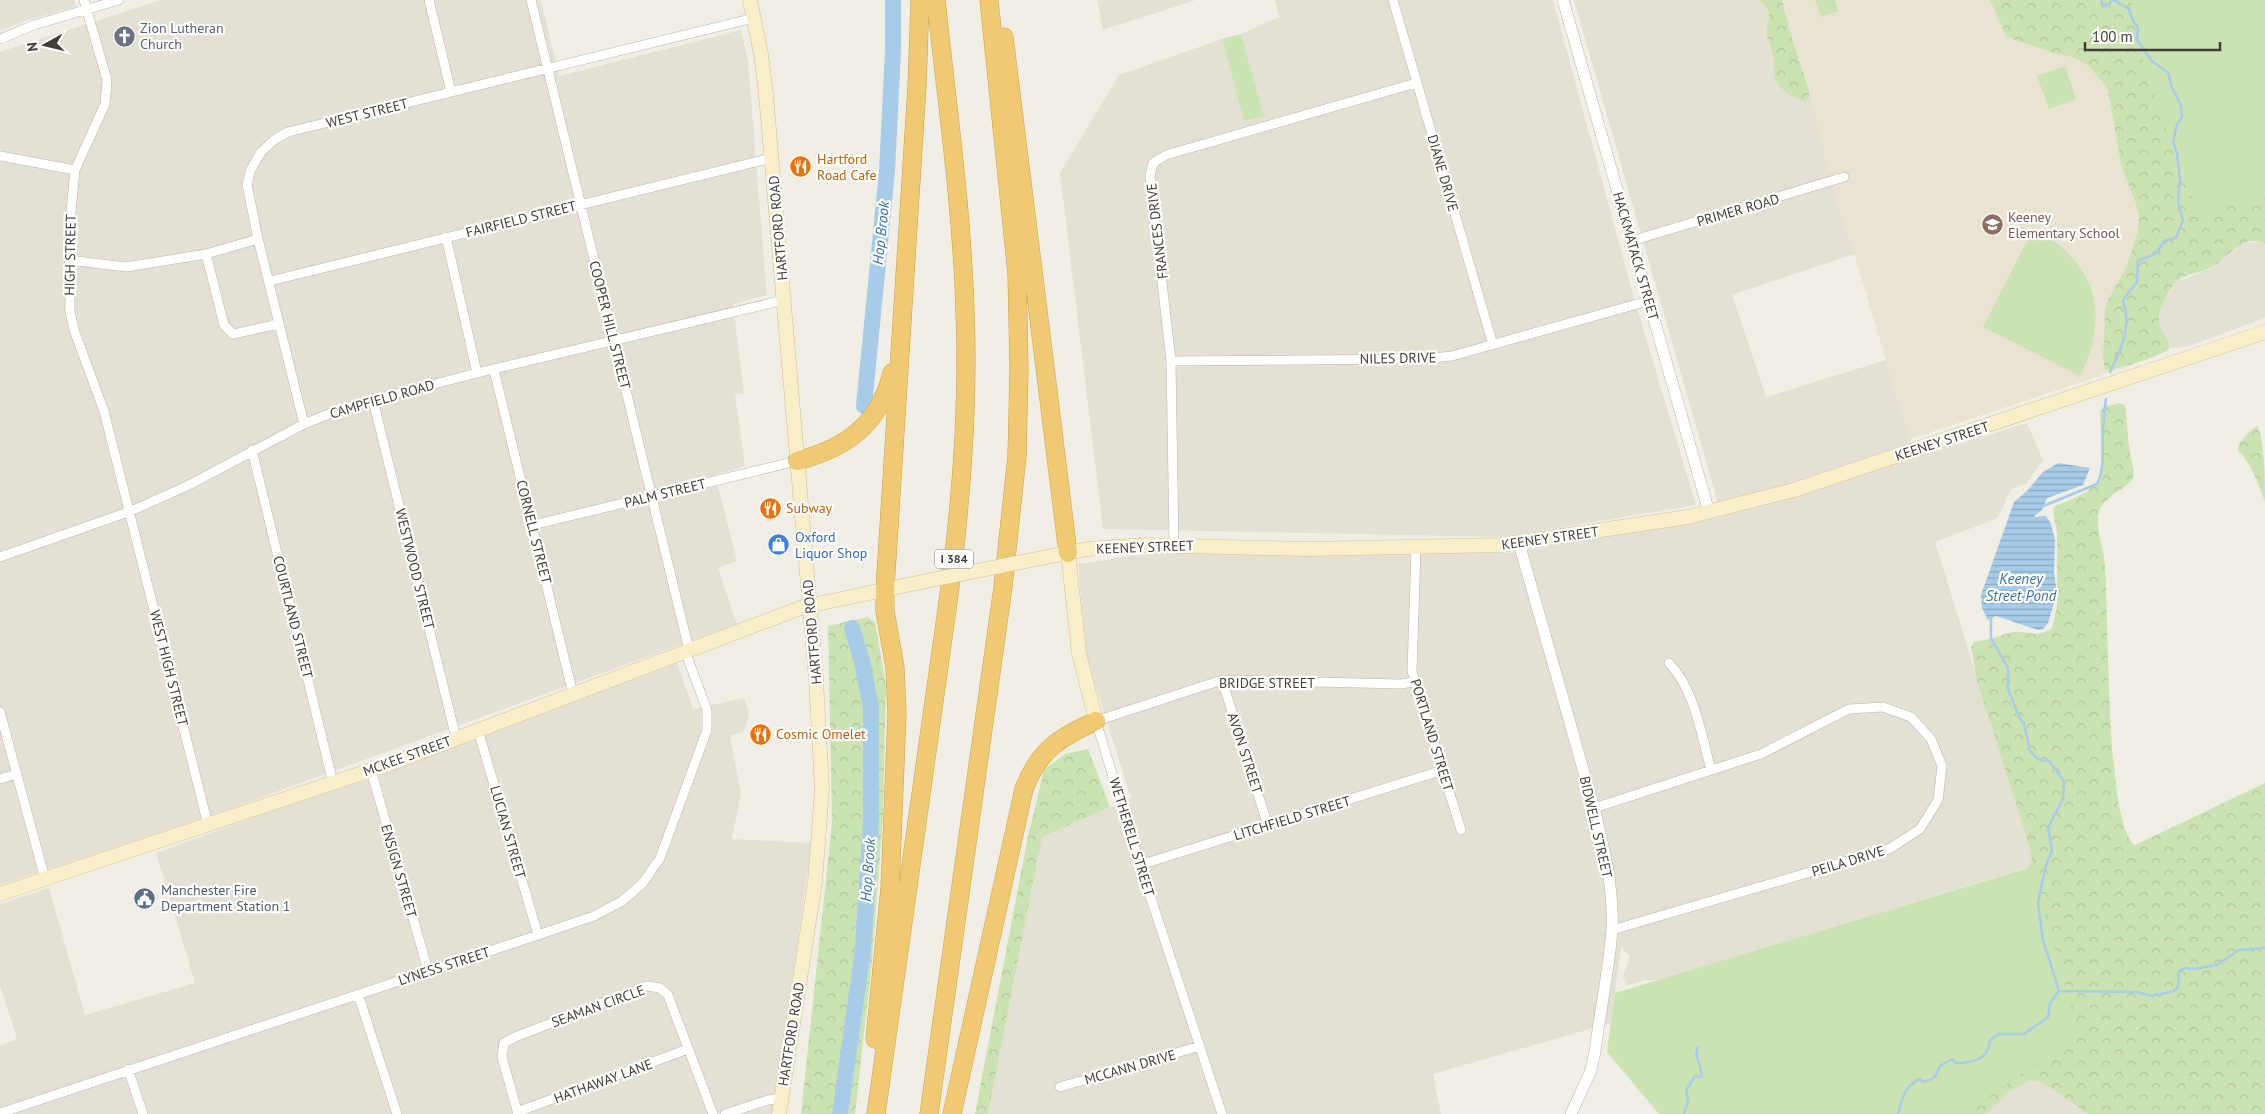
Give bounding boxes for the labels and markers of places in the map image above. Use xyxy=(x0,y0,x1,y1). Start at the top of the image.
place label: Zion Lutheran Church xyxy=(140,19,224,53)
church icon: Zion Lutheran Church xyxy=(112,24,136,48)
place label: Hartford Road Cafe xyxy=(817,150,877,184)
restaurant icon: Hartford Road Cafe xyxy=(789,155,813,179)
place label: Keeney Elementary School xyxy=(2008,208,2120,242)
school or university icon: Keeney Elementary School xyxy=(1980,213,2004,237)
restaurant icon: Subway xyxy=(758,496,782,520)
place label: Subway xyxy=(786,499,833,517)
place label: Oxford Liquor Shop xyxy=(795,528,867,562)
shop icon: Oxford Liquor Shop xyxy=(767,533,791,557)
restaurant icon: Cosmic Omelet xyxy=(748,722,772,746)
place label: Cosmic Omelet xyxy=(776,725,866,743)
place label: Manchester Fire Department Station 1 xyxy=(161,881,291,915)
public building icon: Manchester Fire Department Station 1 xyxy=(133,886,157,910)

